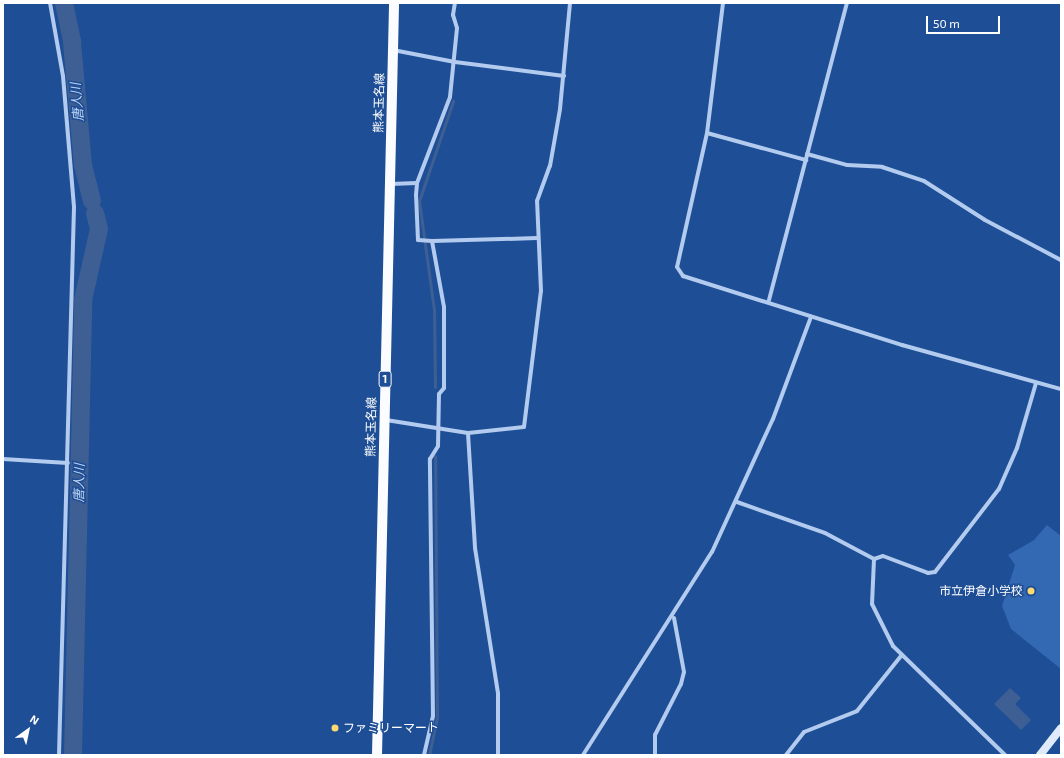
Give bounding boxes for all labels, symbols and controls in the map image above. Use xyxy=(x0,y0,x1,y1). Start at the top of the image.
scale bar xyxy=(928,8,1002,34)
text: 50 m xyxy=(933,16,960,30)
street label: 熊本玉名線 xyxy=(371,73,387,133)
water label: 唐人川 xyxy=(68,82,86,122)
road number: 1 xyxy=(378,370,392,388)
street label: 熊本玉名線 xyxy=(363,397,379,457)
water label: 唐人川 xyxy=(71,463,87,503)
place label: 市立伊倉小学校 xyxy=(939,584,1023,598)
marker: 市立伊倉小学校 xyxy=(1026,586,1036,596)
north arrow xyxy=(8,710,48,750)
text: N xyxy=(28,712,42,727)
place label: ファミリーマート xyxy=(343,721,439,735)
marker: ファミリーマート xyxy=(330,723,340,733)

